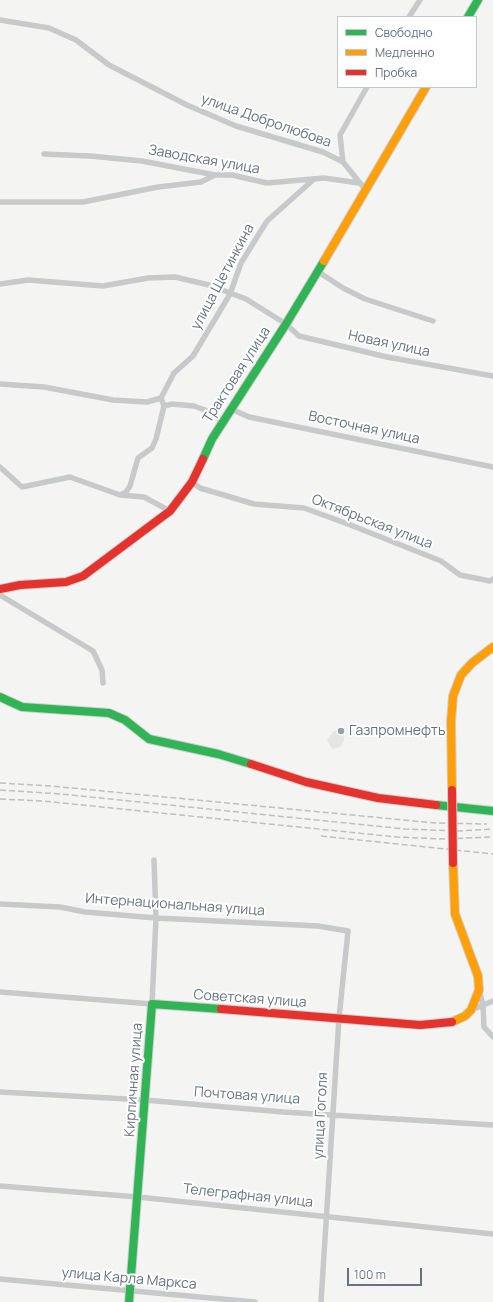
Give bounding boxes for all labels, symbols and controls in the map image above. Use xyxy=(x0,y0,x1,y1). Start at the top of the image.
legend xyxy=(337,16,477,88)
text: Свободно xyxy=(375,24,433,41)
text: Медленно xyxy=(375,44,435,61)
text: Пробка xyxy=(375,64,417,81)
street label: улица Добролюбова xyxy=(199,91,333,151)
street label: Заводская улица xyxy=(147,142,261,178)
street label: улица Щетинкина xyxy=(188,221,258,333)
street label: Трактовая улица xyxy=(200,324,274,426)
street label: Новая улица xyxy=(347,327,431,361)
street label: Восточная улица xyxy=(307,408,421,448)
street label: Октябрьская улица xyxy=(309,491,435,553)
place label: Газпромнефть xyxy=(349,723,445,739)
marker: Газпромнефть xyxy=(336,726,346,736)
street label: Интернациональная улица xyxy=(85,890,265,920)
street label: Советская улица xyxy=(193,987,307,1011)
street label: Кирпичная улица xyxy=(122,1022,146,1138)
street label: улица Гоголя xyxy=(310,1072,332,1160)
street label: Почтовая улица xyxy=(193,1084,301,1108)
street label: Телеграфная улица xyxy=(182,1181,314,1211)
scale bar xyxy=(349,1260,424,1286)
street label: улица Карла Маркса xyxy=(61,1265,197,1293)
text: 100 m xyxy=(354,1266,386,1283)

